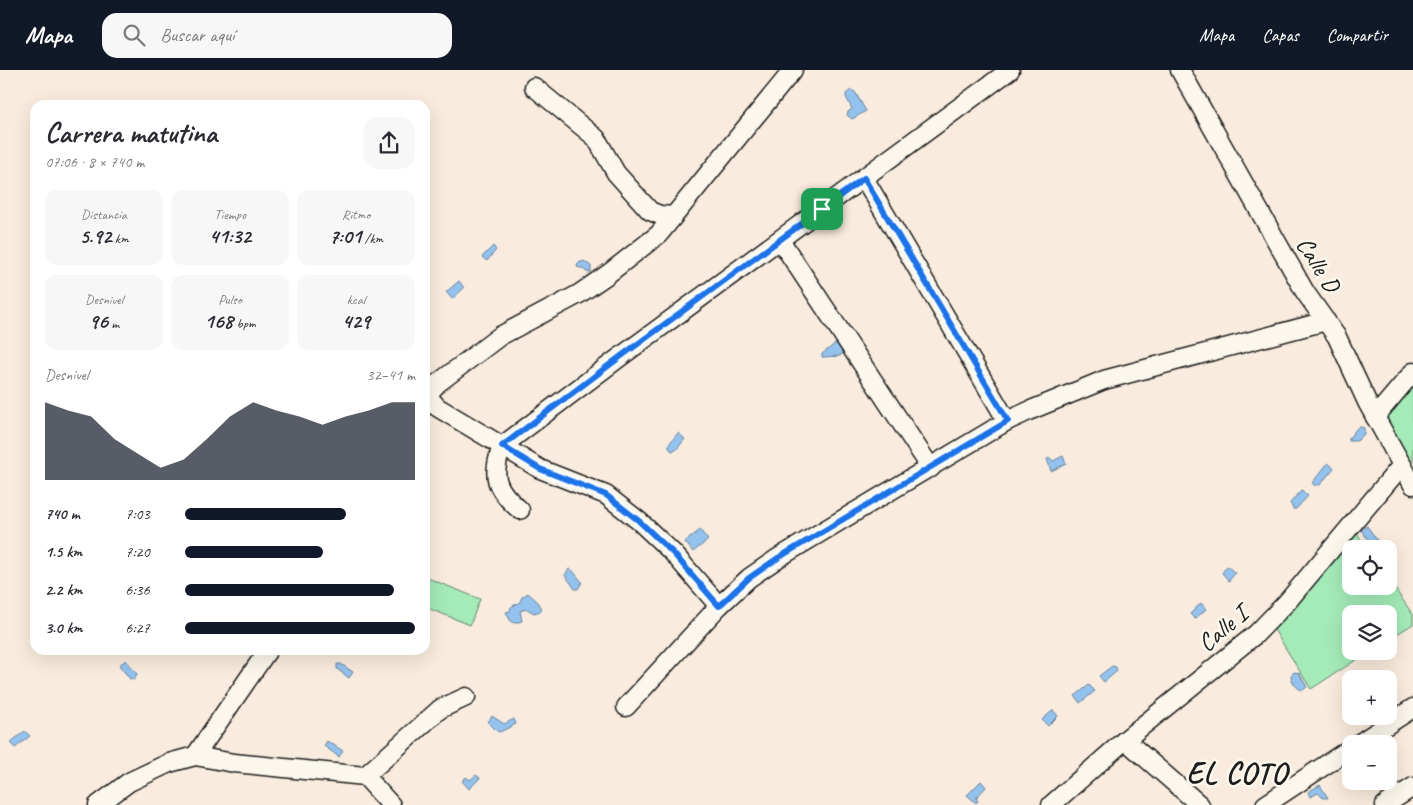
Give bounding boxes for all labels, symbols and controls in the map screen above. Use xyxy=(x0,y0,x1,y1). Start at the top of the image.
search box xyxy=(102,13,452,58)
text: Mapa xyxy=(25,20,72,50)
icon: search xyxy=(120,21,148,49)
text: Buscar aquí xyxy=(160,23,235,47)
text: Mapa xyxy=(1199,24,1234,46)
text: Capas xyxy=(1262,24,1299,46)
text: Compartir xyxy=(1327,24,1388,46)
text: Carrera matutina xyxy=(45,115,217,150)
button: share xyxy=(363,117,415,169)
text: 07:06 · 8 × 740 m xyxy=(45,152,144,172)
pin xyxy=(801,188,843,230)
icon: arrive xyxy=(808,195,836,223)
text: Distancia xyxy=(81,206,127,223)
text: Tiempo xyxy=(214,206,246,223)
text: Ritmo xyxy=(342,206,370,223)
text: 5.92 xyxy=(80,223,111,249)
text: 41:32 xyxy=(209,223,251,249)
text: 7:01 xyxy=(329,223,361,249)
text: km xyxy=(111,230,129,247)
text: /km xyxy=(361,230,383,247)
street label: Calle D xyxy=(1289,231,1348,300)
text: Desnivel xyxy=(85,291,123,308)
text: Pulso xyxy=(218,291,242,308)
text: kcal xyxy=(347,291,365,308)
text: 96 xyxy=(89,308,108,334)
text: 168 xyxy=(204,308,233,334)
text: 429 xyxy=(342,308,370,334)
text: m xyxy=(108,315,119,332)
text: bpm xyxy=(233,315,256,332)
text: Desnivel xyxy=(45,365,88,385)
text: 32–41 m xyxy=(366,365,415,385)
text: 740 m xyxy=(45,504,80,524)
text: 7:03 xyxy=(125,504,150,524)
map controls xyxy=(1342,540,1397,790)
button: locate xyxy=(1342,540,1397,595)
text: 1.5 km xyxy=(45,542,82,562)
text: 7:20 xyxy=(125,542,150,562)
text: 2.2 km xyxy=(45,580,82,600)
text: 6:36 xyxy=(125,580,150,600)
street label: Calle I xyxy=(1191,595,1259,659)
button: layers xyxy=(1342,605,1397,660)
text: 3.0 km xyxy=(45,618,82,638)
text: 6:27 xyxy=(125,618,150,638)
button: + xyxy=(1342,670,1397,725)
button: − xyxy=(1342,735,1397,790)
district label: EL COTO xyxy=(1187,754,1290,792)

